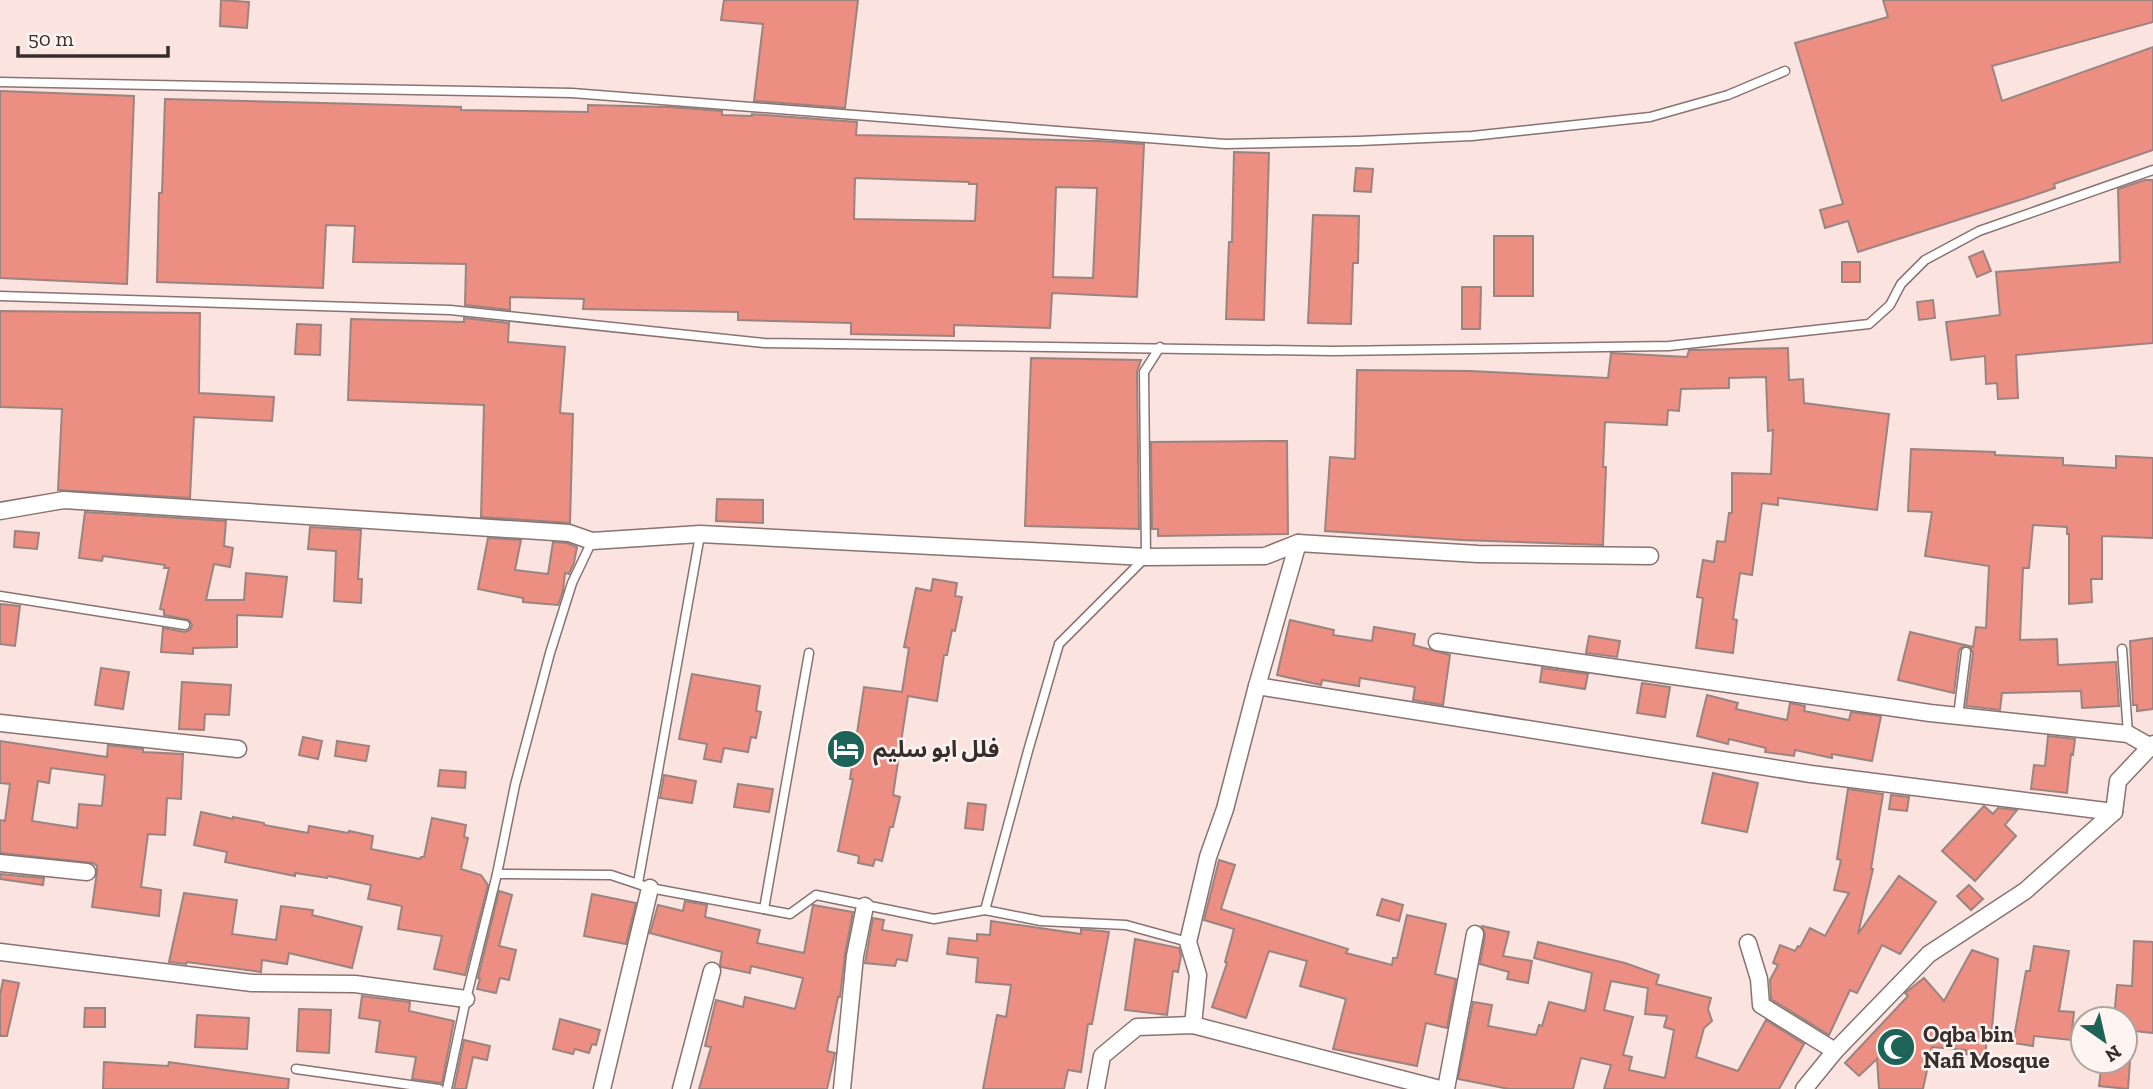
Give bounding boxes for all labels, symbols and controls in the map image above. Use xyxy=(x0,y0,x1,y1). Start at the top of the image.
scale bar xyxy=(18,14,168,58)
text: 50 m xyxy=(28,26,74,51)
hotel icon: فلل ابو سليم xyxy=(825,728,867,770)
place label: فلل ابو سليم xyxy=(873,735,999,766)
north arrow xyxy=(2069,1005,2139,1075)
place label: Oqba bin Nafi Mosque xyxy=(1923,1020,2050,1074)
mosque icon: Oqba bin Nafi Mosque xyxy=(1875,1026,1917,1068)
text: N xyxy=(2101,1040,2126,1067)

